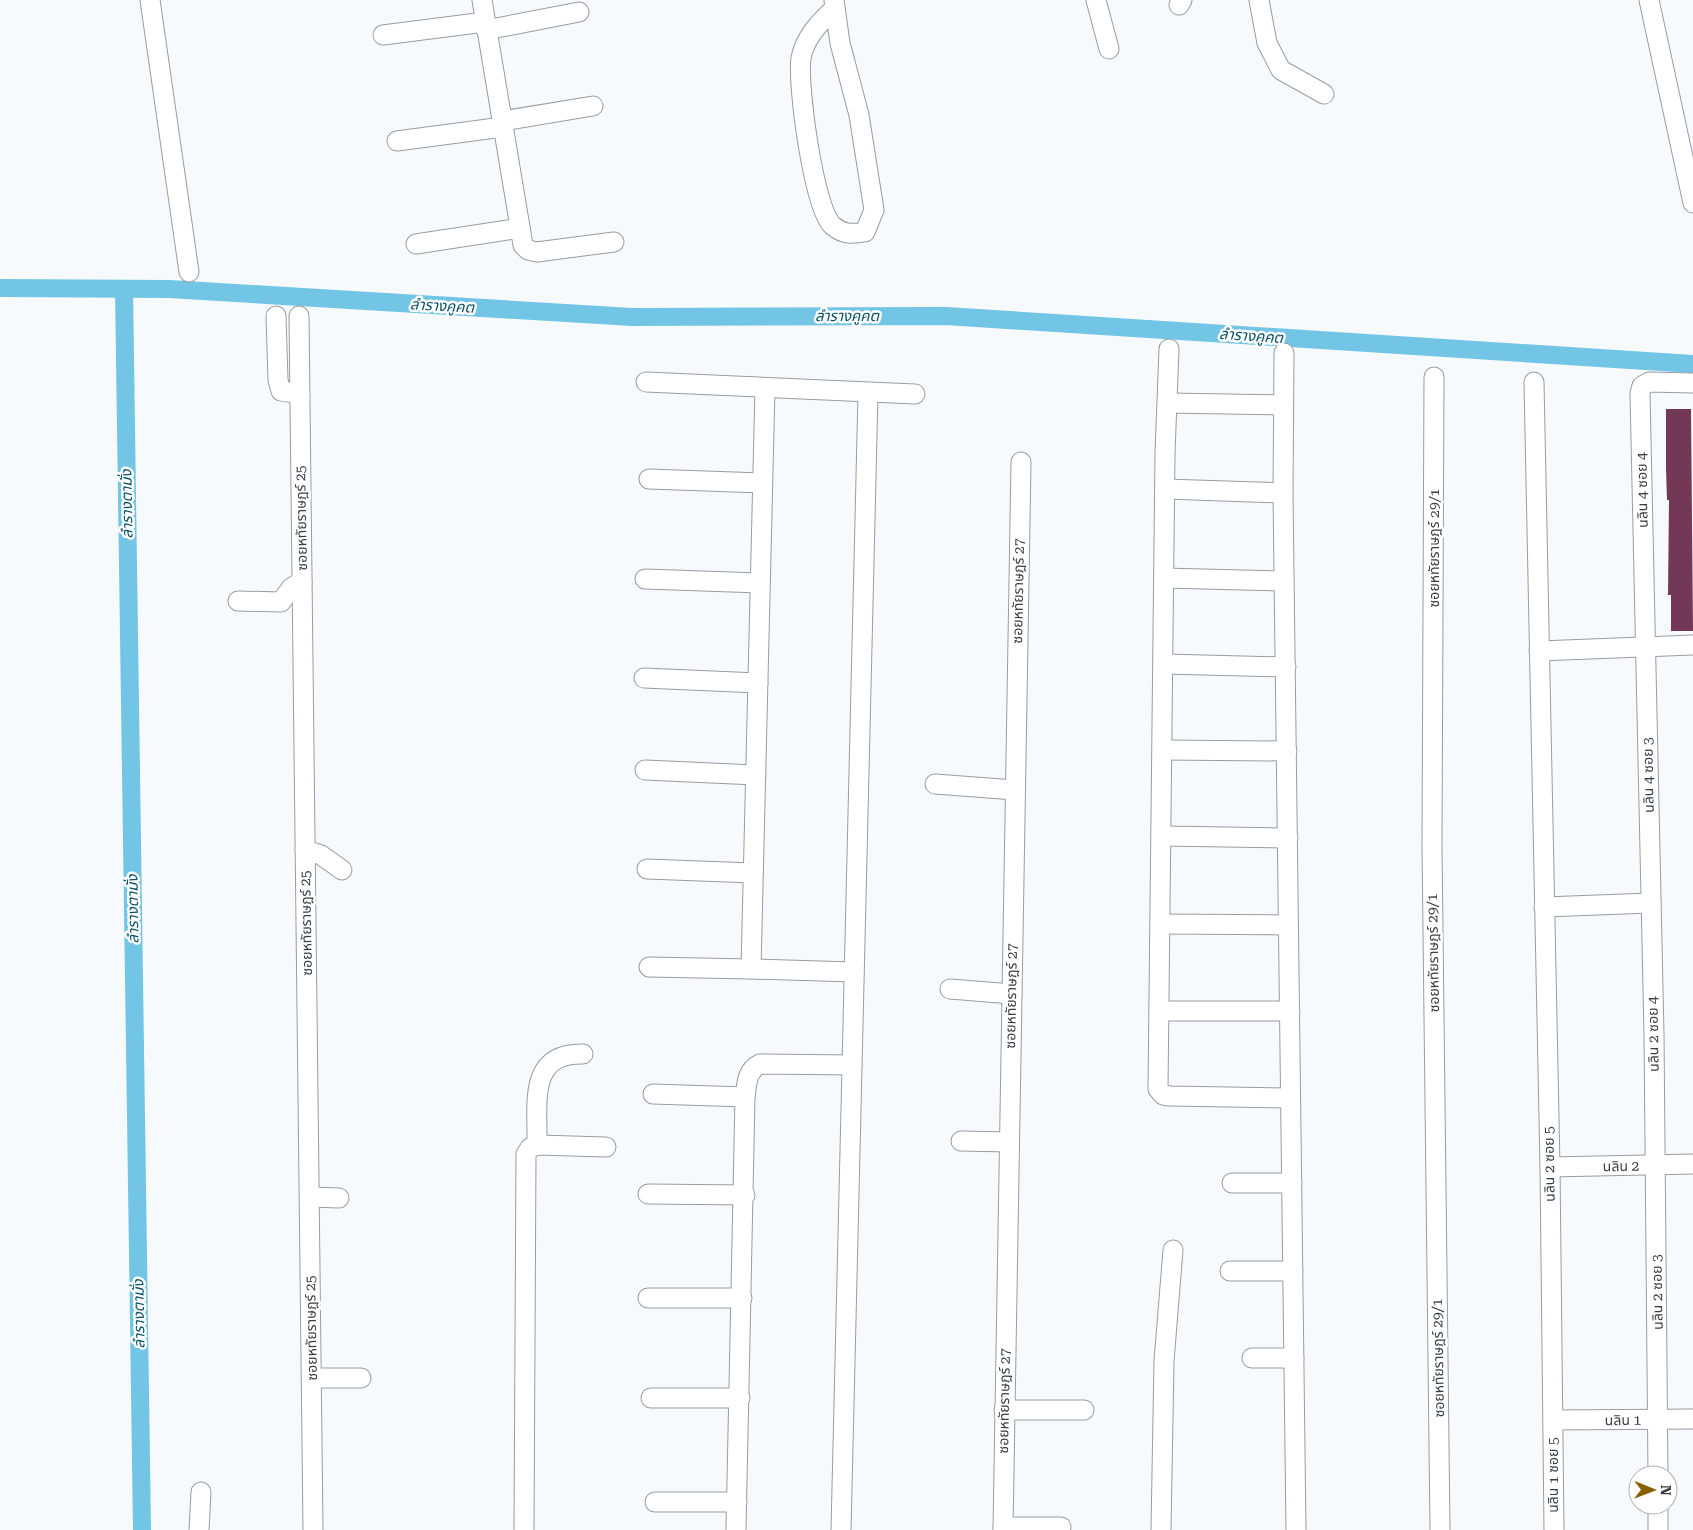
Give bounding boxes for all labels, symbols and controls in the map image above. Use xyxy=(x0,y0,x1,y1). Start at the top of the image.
water label: ลำรางคูคต xyxy=(410,295,476,317)
water label: ลำรางคูคต xyxy=(815,307,880,325)
water label: ลำรางคูคต xyxy=(1218,325,1285,347)
street label: นลิน 4 ซอย 4 xyxy=(1633,452,1651,528)
street label: ซอยหทัยราษฎร์ 25 xyxy=(292,465,310,571)
water label: ลำรางตามั่ง xyxy=(116,468,137,539)
street label: ซอยหทัยราษฎร์ 29/1 xyxy=(1426,488,1442,607)
street label: ซอยหทัยราษฎร์ 27 xyxy=(1009,538,1027,644)
street label: นลิน 4 ซอย 3 xyxy=(1639,737,1657,813)
street label: ซอยหทัยราษฎร์ 25 xyxy=(297,870,315,976)
water label: ลำรางตามั่ง xyxy=(122,873,143,944)
street label: ซอยหทัยราษฎร์ 29/1 xyxy=(1424,893,1442,1013)
street label: ซอยหทัยราษฎร์ 27 xyxy=(1002,943,1020,1049)
street label: นลิน 2 ซอย 4 xyxy=(1644,996,1662,1072)
street label: นลิน 2 ซอย 5 xyxy=(1540,1126,1558,1202)
street label: นลิน 2 xyxy=(1603,1158,1640,1174)
street label: นลิน 2 ซอย 3 xyxy=(1648,1254,1666,1330)
street label: ซอยหทัยราษฎร์ 25 xyxy=(302,1275,320,1381)
water label: ลำรางตามั่ง xyxy=(128,1278,149,1349)
street label: ซอยหทัยราษฎร์ 29/1 xyxy=(1429,1298,1447,1418)
street label: ซอยหทัยราษฎร์ 27 xyxy=(995,1348,1013,1454)
street label: นลิน 1 xyxy=(1605,1412,1642,1428)
street label: นลิน 1 ซอย 5 xyxy=(1545,1437,1561,1513)
north arrow xyxy=(1628,1465,1678,1515)
text: N xyxy=(1658,1485,1674,1496)

